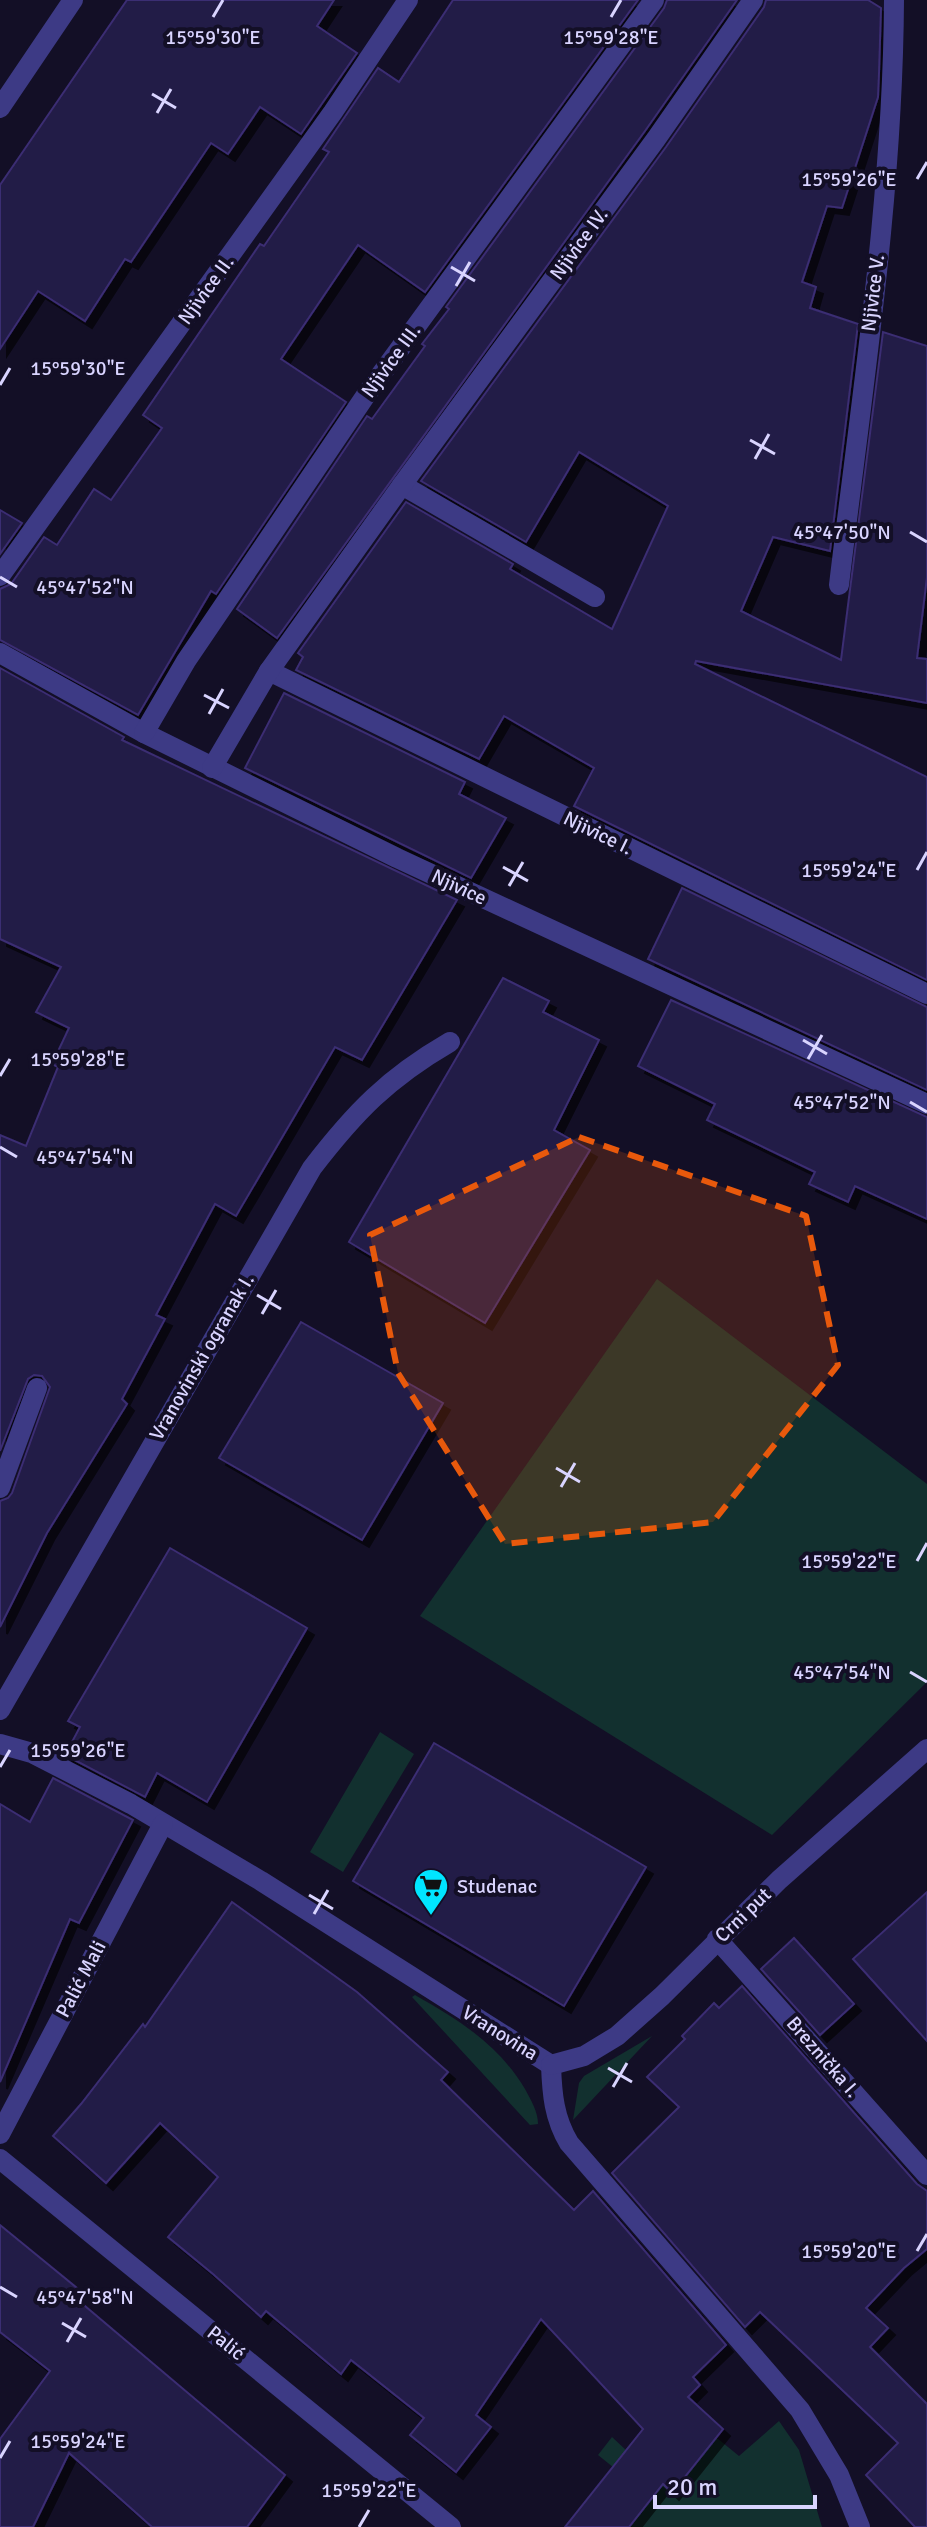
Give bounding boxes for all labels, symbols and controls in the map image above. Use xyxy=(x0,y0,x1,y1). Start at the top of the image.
text: 15°59'30"E xyxy=(165,25,261,50)
text: 15°59'28"E xyxy=(563,25,659,50)
text: 15°59'26"E xyxy=(801,167,897,192)
street label: Njivice IV. xyxy=(544,203,614,285)
street label: Njivice II. xyxy=(173,251,239,329)
street label: Njivice V. xyxy=(856,253,890,333)
street label: Njivice III. xyxy=(356,319,426,403)
text: 15°59'30"E xyxy=(30,356,126,381)
text: 45°47'50"N xyxy=(793,520,891,545)
text: 45°47'52"N xyxy=(36,575,134,600)
street label: Njivice I. xyxy=(559,806,637,860)
text: 15°59'24"E xyxy=(801,858,897,883)
street label: Njivice xyxy=(427,863,491,911)
text: 15°59'28"E xyxy=(30,1047,126,1072)
text: 45°47'52"N xyxy=(793,1090,891,1115)
text: 45°47'54"N xyxy=(36,1145,134,1170)
street label: Vranovinski ogranak I. xyxy=(144,1269,260,1445)
text: 15°59'22"E xyxy=(801,1549,897,1574)
text: 45°47'54"N xyxy=(793,1660,891,1685)
text: 15°59'26"E xyxy=(30,1738,126,1763)
supermarket icon: Studenac xyxy=(412,1867,450,1917)
place label: Studenac xyxy=(457,1874,537,1899)
street label: Crni put xyxy=(710,1882,776,1948)
street label: Palić Mali xyxy=(50,1936,112,2022)
street label: Vranovina xyxy=(457,2000,543,2066)
street label: Breznička I. xyxy=(781,2011,865,2103)
text: 15°59'20"E xyxy=(801,2239,897,2264)
text: 45°47'58"N xyxy=(36,2285,134,2310)
street label: Palić xyxy=(202,2320,250,2366)
text: 15°59'24"E xyxy=(30,2429,126,2454)
scale bar xyxy=(655,2459,815,2509)
text: 20 m xyxy=(667,2472,717,2502)
text: 15°59'22"E xyxy=(321,2478,417,2503)

